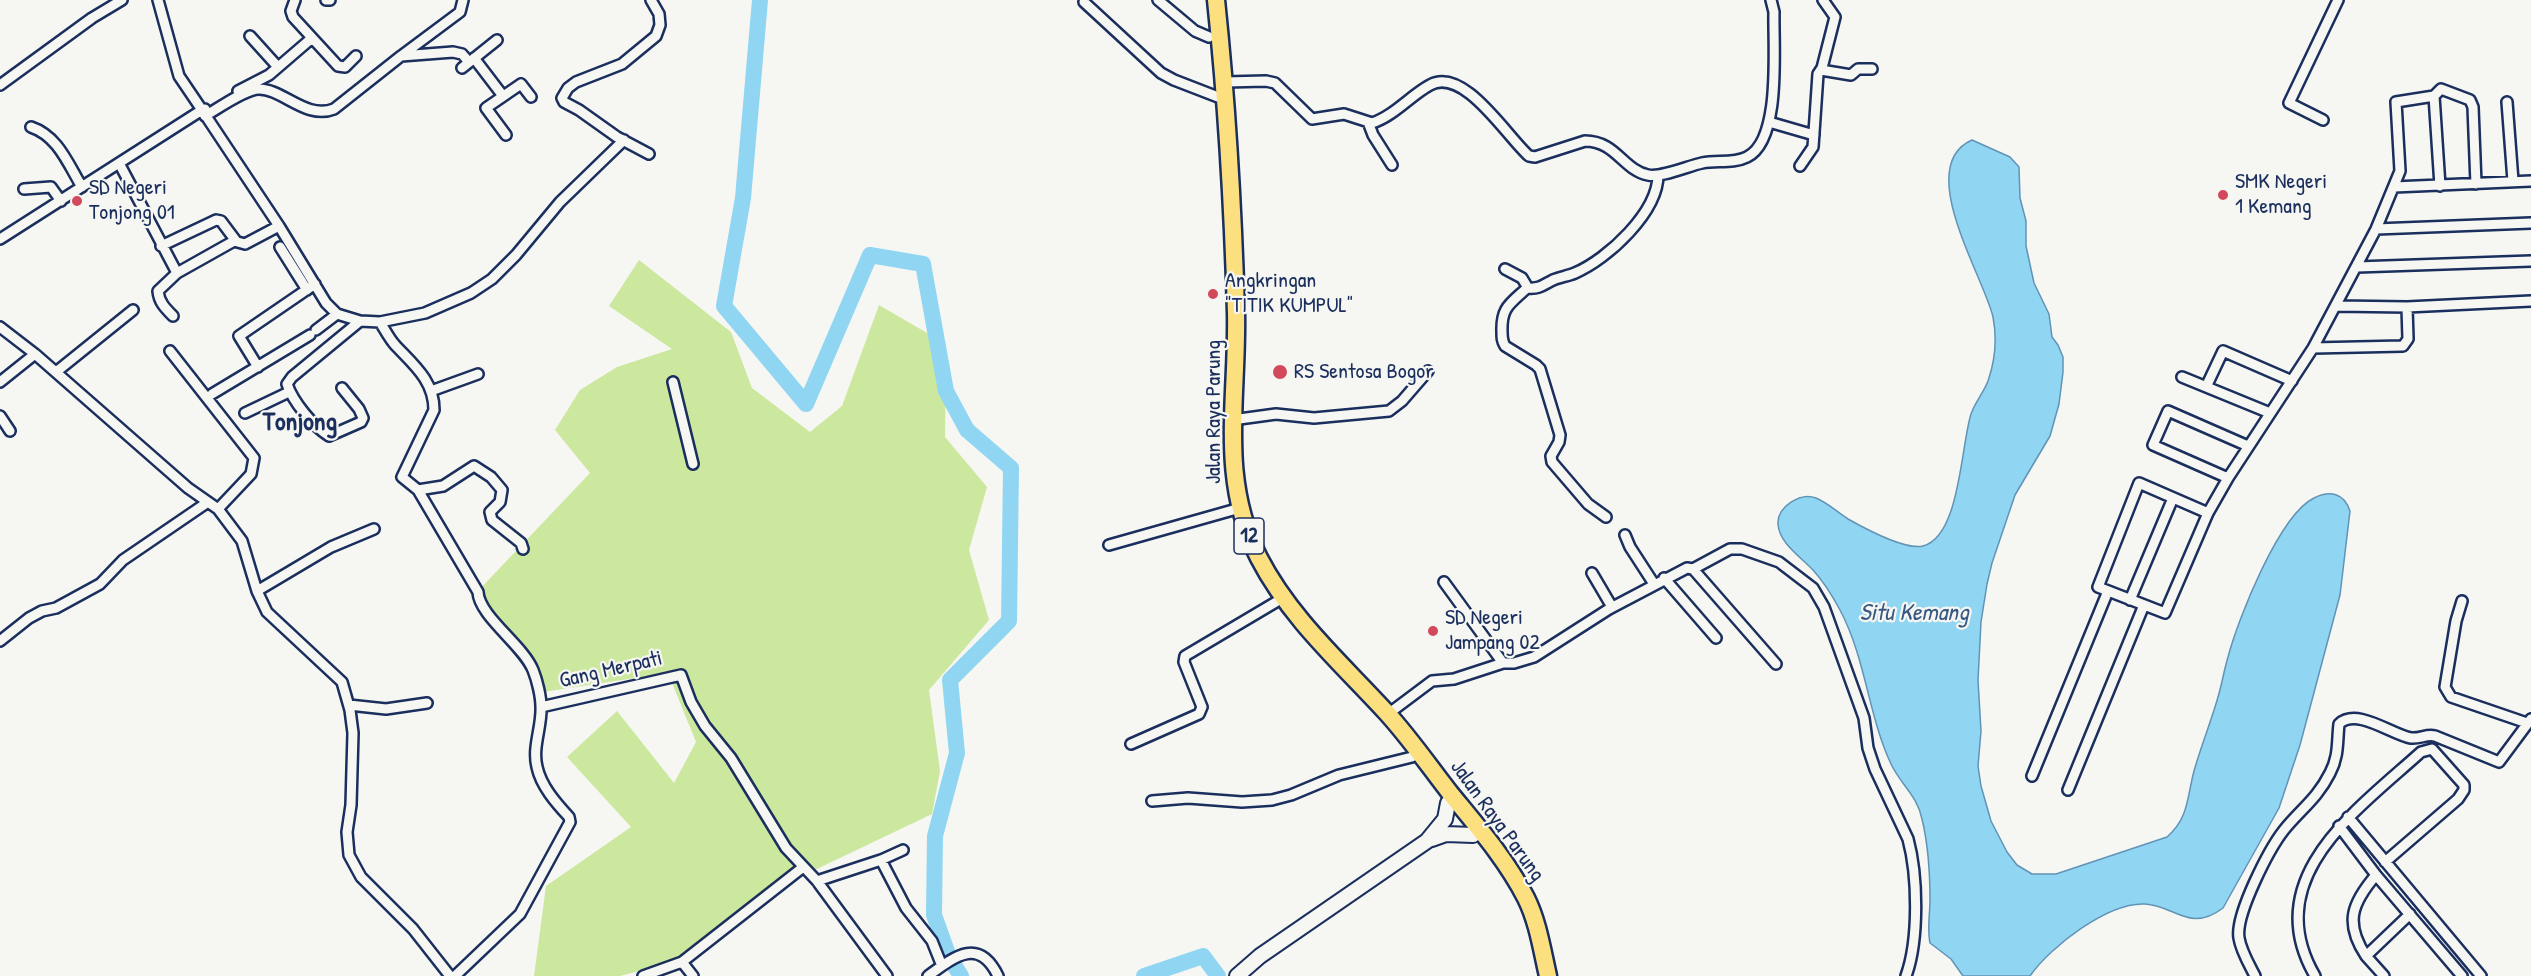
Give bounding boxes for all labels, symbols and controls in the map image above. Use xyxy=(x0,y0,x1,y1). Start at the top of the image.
place label: SMK Negeri 1 Kemang xyxy=(2235,169,2327,220)
place label: SD Negeri Tonjong 01 xyxy=(89,175,175,226)
marker: SMK Negeri 1 Kemang xyxy=(2216,188,2230,202)
marker: SD Negeri Tonjong 01 xyxy=(70,194,84,208)
place label: Angkringan "TITIK KUMPUL" xyxy=(1225,268,1353,320)
marker: Angkringan "TITIK KUMPUL" xyxy=(1206,287,1220,301)
street label: Jalan Raya Parung xyxy=(1201,340,1227,484)
place label: RS Sentosa Bogor xyxy=(1294,359,1434,385)
marker: RS Sentosa Bogor xyxy=(1271,363,1289,381)
district label: Tonjong xyxy=(263,407,337,439)
road number: 12 xyxy=(1234,518,1264,554)
water label: Situ Kemang xyxy=(1859,600,1969,628)
place label: SD Negeri Jampang 02 xyxy=(1445,605,1540,656)
marker: SD Negeri Jampang 02 xyxy=(1426,624,1440,638)
street label: Gang Merpati xyxy=(557,645,665,695)
street label: Jalan Raya Parung xyxy=(1444,755,1550,887)

